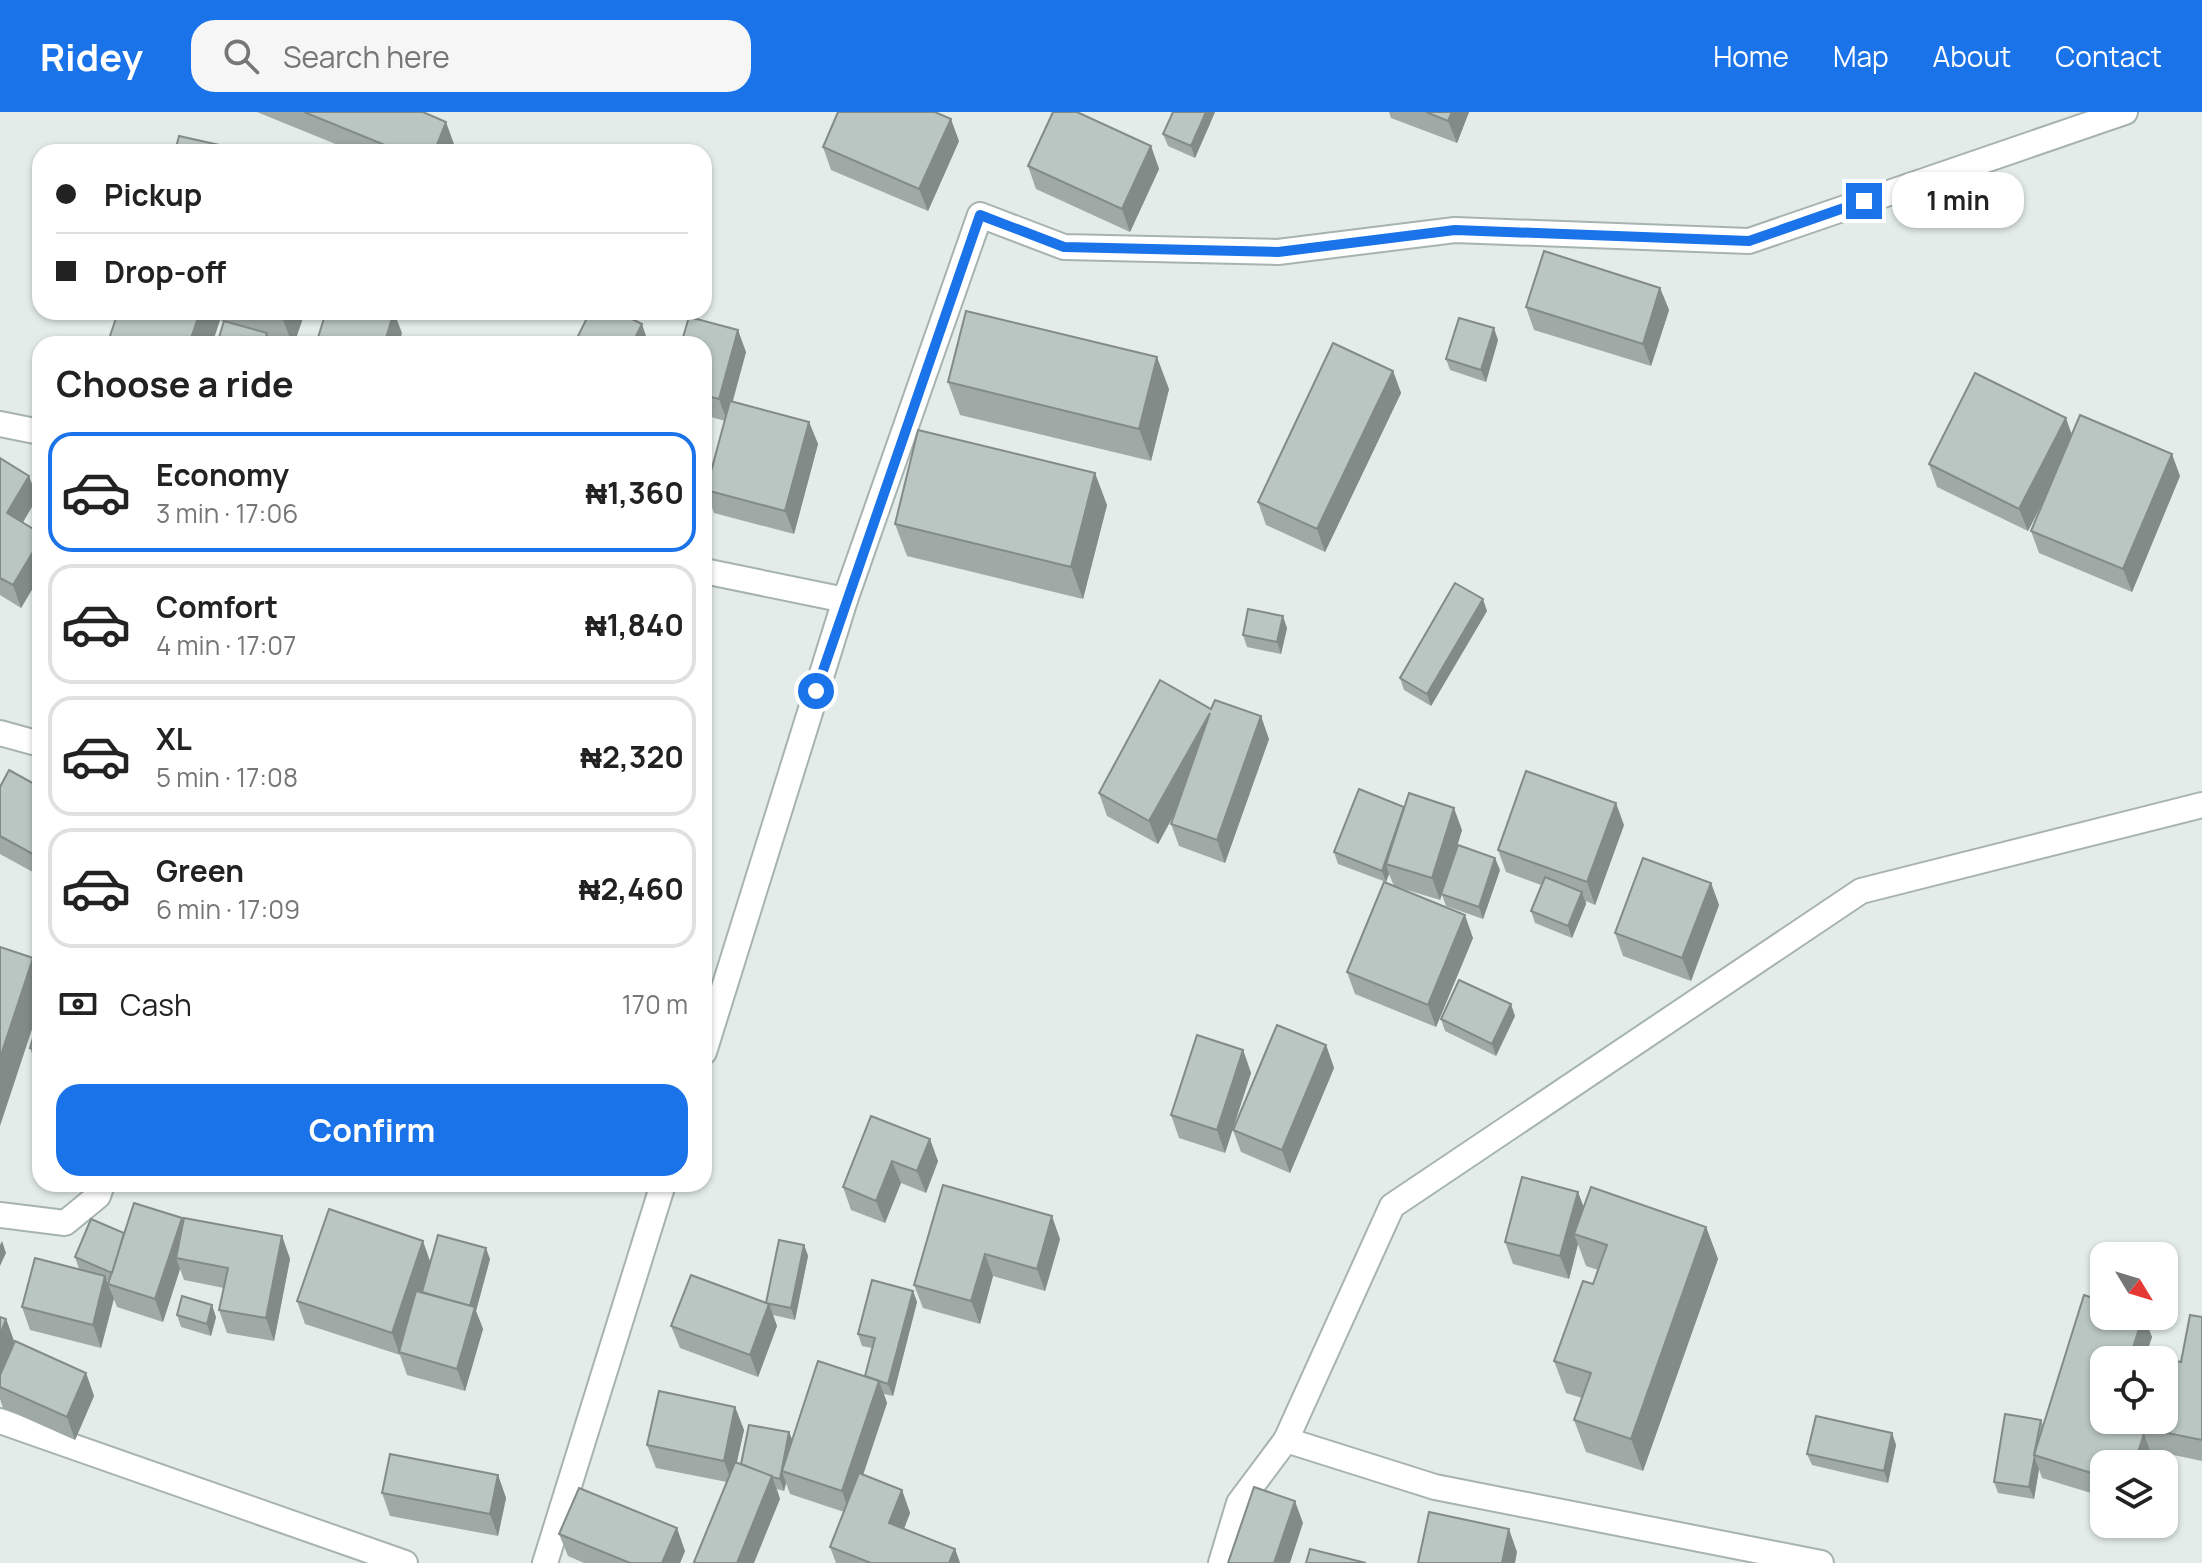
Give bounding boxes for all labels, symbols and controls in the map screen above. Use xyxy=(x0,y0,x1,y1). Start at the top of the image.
search box xyxy=(191,20,751,92)
text: Ridey xyxy=(40,30,143,82)
icon: search xyxy=(219,34,263,78)
text: Search here xyxy=(283,36,450,77)
text: Home xyxy=(1713,37,1789,75)
text: Map xyxy=(1833,37,1889,75)
text: About xyxy=(1933,37,2011,75)
text: Contact xyxy=(2055,37,2162,75)
callout: 1 min xyxy=(1892,173,2024,229)
text: Pickup xyxy=(104,174,202,215)
text: 1 min xyxy=(1926,182,1990,218)
route end xyxy=(1846,183,1882,219)
text: Drop-off xyxy=(104,251,226,292)
text: Choose a ride xyxy=(56,359,294,408)
text: Economy xyxy=(156,454,289,495)
icon: car xyxy=(60,456,132,528)
text: ₦1,360 xyxy=(585,472,684,513)
text: 3 min · 17:06 xyxy=(156,495,298,531)
text: Comfort xyxy=(156,586,278,627)
icon: car xyxy=(60,588,132,660)
text: ₦1,840 xyxy=(585,604,684,645)
text: 4 min · 17:07 xyxy=(156,627,296,663)
route start xyxy=(798,673,834,709)
text: XL xyxy=(156,718,192,759)
icon: car xyxy=(60,720,132,792)
text: ₦2,320 xyxy=(580,736,684,777)
text: 5 min · 17:08 xyxy=(156,759,298,795)
text: Green xyxy=(156,850,244,891)
icon: car xyxy=(60,852,132,924)
text: ₦2,460 xyxy=(579,868,684,909)
text: 6 min · 17:09 xyxy=(156,891,300,927)
icon: cash xyxy=(56,982,100,1026)
text: Cash xyxy=(120,984,192,1025)
text: 170 m xyxy=(622,986,688,1022)
button: Confirm xyxy=(56,1084,688,1176)
north arrow xyxy=(2090,1242,2178,1330)
map controls xyxy=(2090,1242,2178,1538)
button: locate xyxy=(2090,1346,2178,1434)
button: layers xyxy=(2090,1450,2178,1538)

